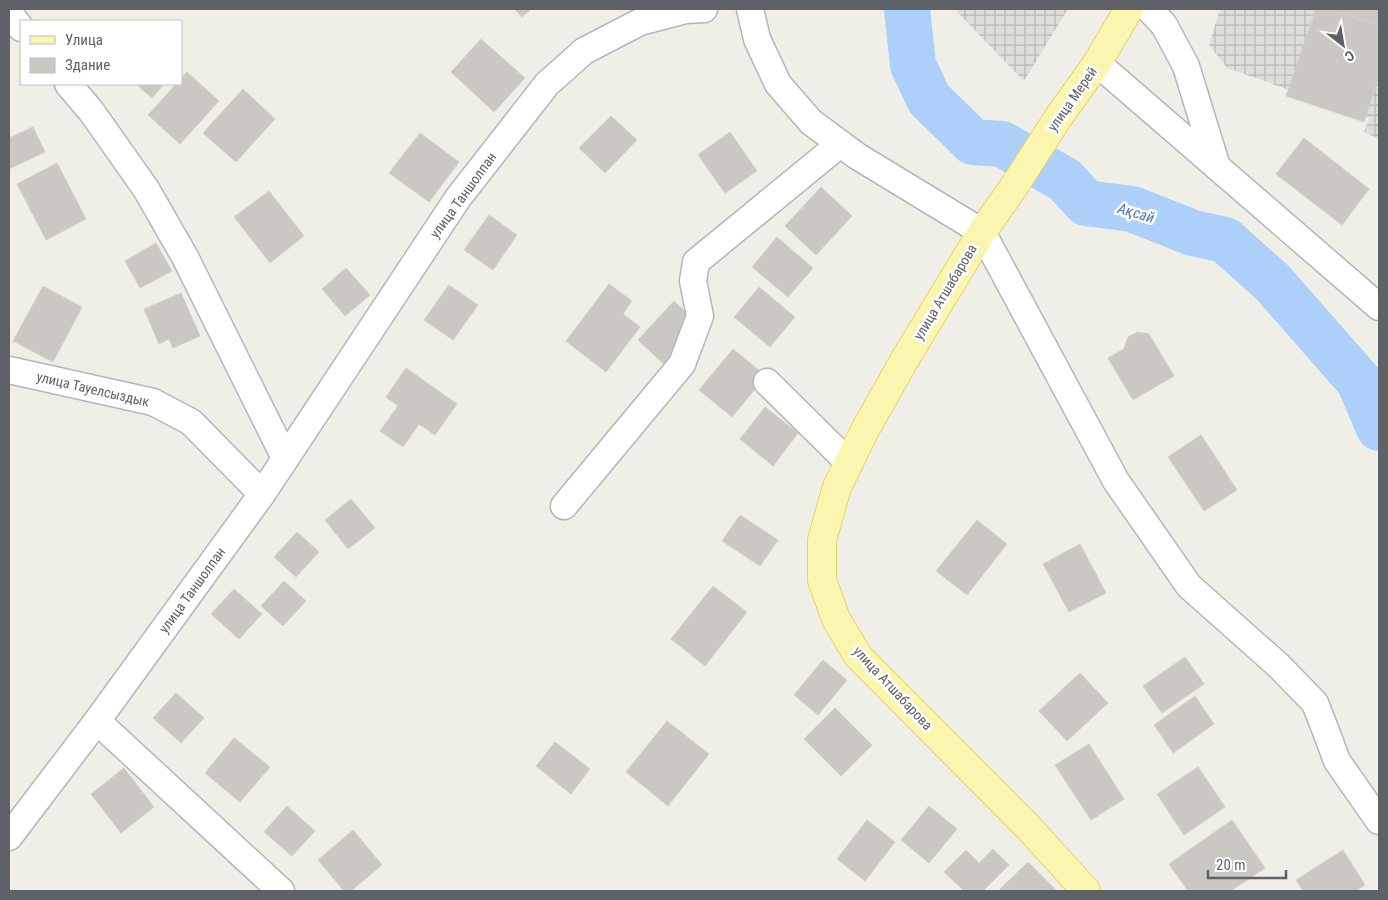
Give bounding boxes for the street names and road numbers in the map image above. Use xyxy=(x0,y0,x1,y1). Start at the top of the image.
street label: улица Мерей xyxy=(1044,64,1100,134)
street label: улица Таншолпан xyxy=(427,149,499,241)
street label: улица Атшабарова xyxy=(910,241,980,343)
street label: улица Тауелсыздык xyxy=(35,368,151,410)
street label: улица Таншолпан xyxy=(156,544,228,636)
street label: улица Атшабарова xyxy=(850,643,936,733)

